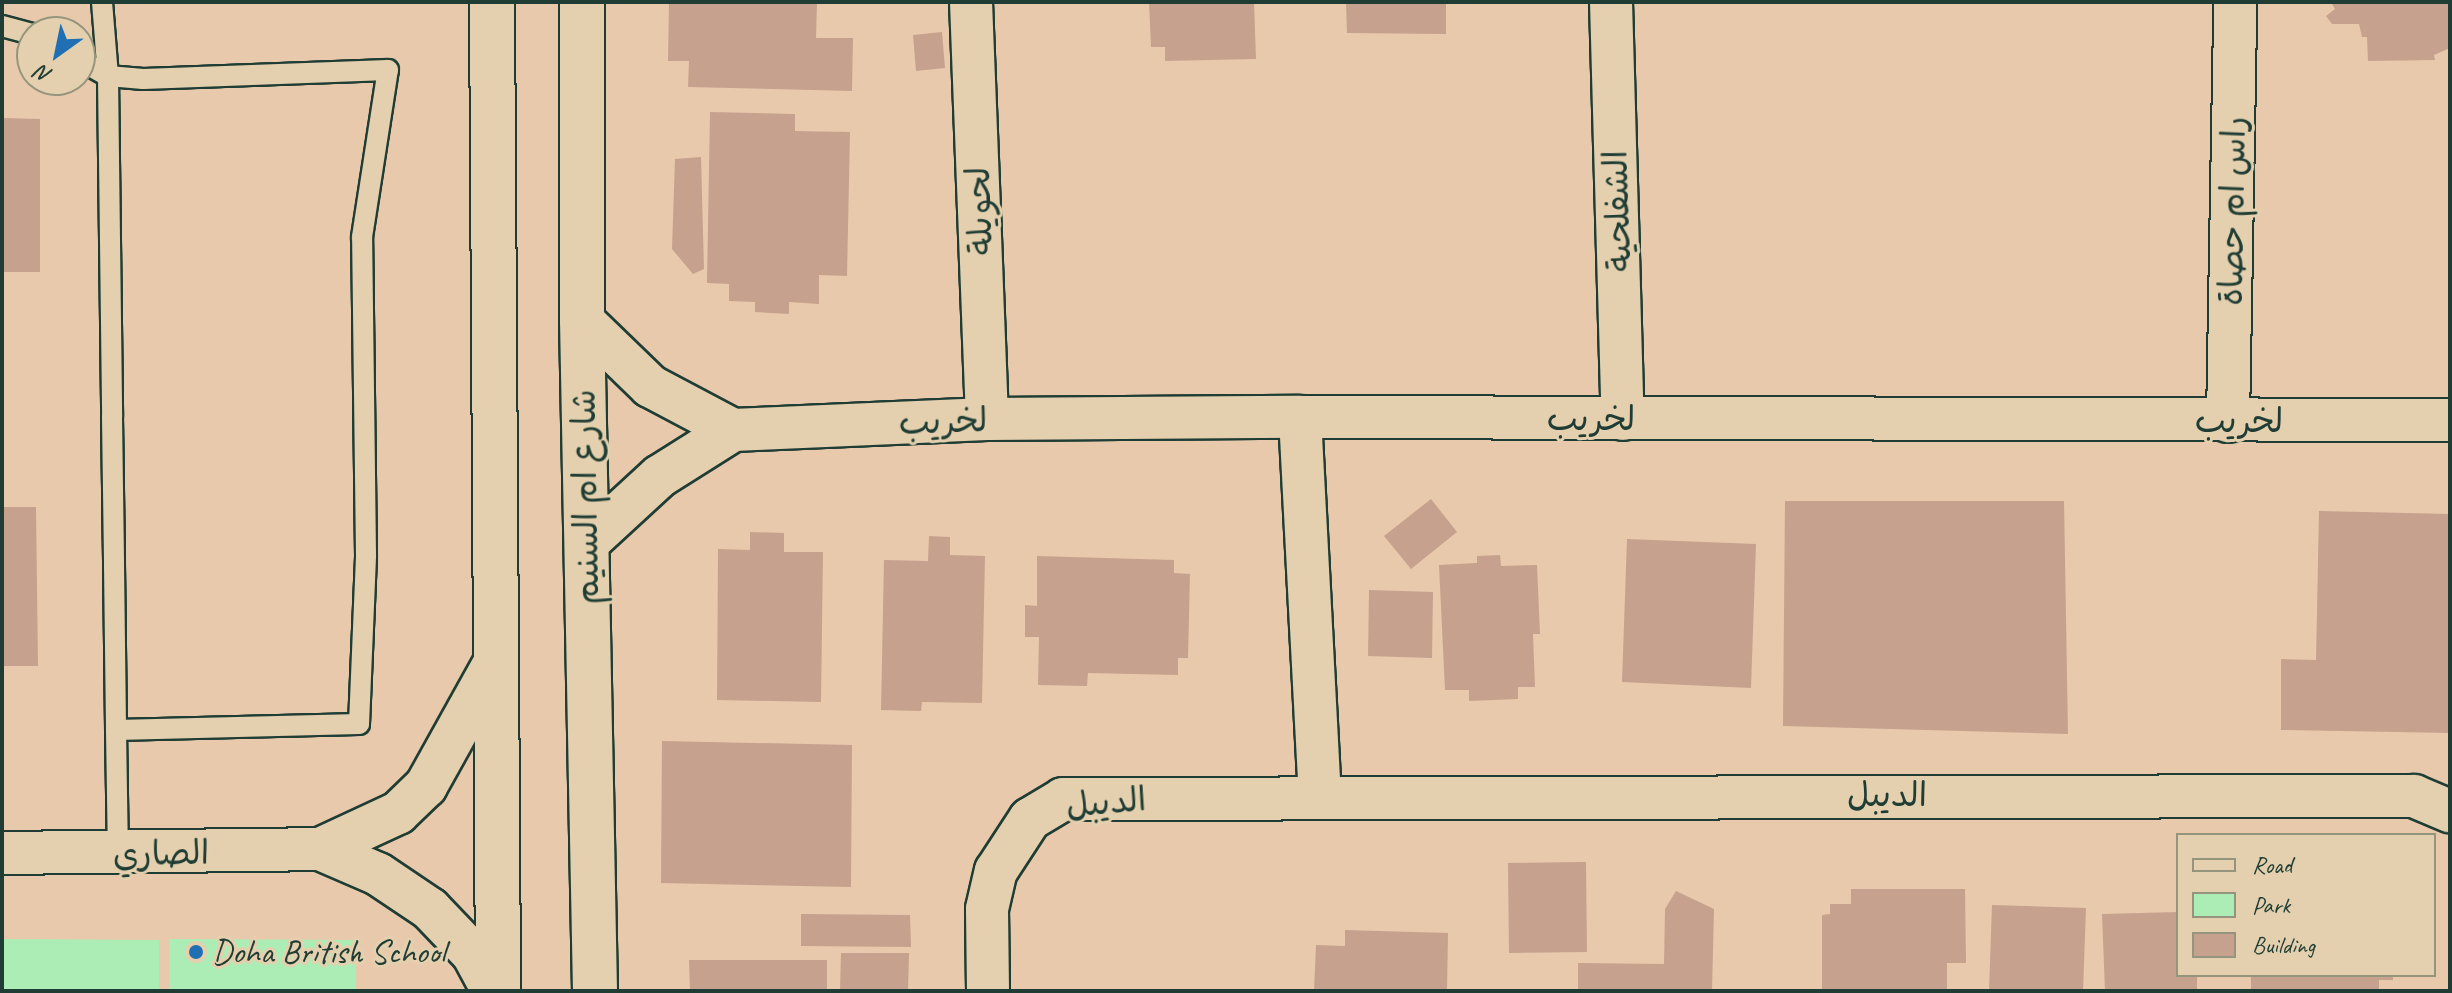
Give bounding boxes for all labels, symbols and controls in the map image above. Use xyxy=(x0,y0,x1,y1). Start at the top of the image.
north arrow xyxy=(16,16,96,96)
text: N xyxy=(31,59,57,90)
street label: راس ام حصاة xyxy=(2210,116,2254,306)
street label: الشفلحية xyxy=(1594,149,1640,273)
street label: لحويلة xyxy=(957,166,1001,256)
street label: شارع ام السنيم xyxy=(563,389,607,605)
street label: لخريب xyxy=(898,399,988,443)
street label: لخريب xyxy=(1547,399,1635,439)
street label: لخريب xyxy=(2195,401,2283,441)
street label: الديبل xyxy=(1847,775,1927,815)
street label: الديبل xyxy=(1064,778,1148,826)
street label: الصاري xyxy=(113,832,209,874)
legend xyxy=(2176,833,2436,977)
text: Road xyxy=(2252,850,2292,880)
text: Park xyxy=(2252,890,2290,920)
text: Building xyxy=(2252,930,2315,960)
place label: Doha British School xyxy=(212,932,444,972)
marker: Doha British School xyxy=(187,943,205,961)

